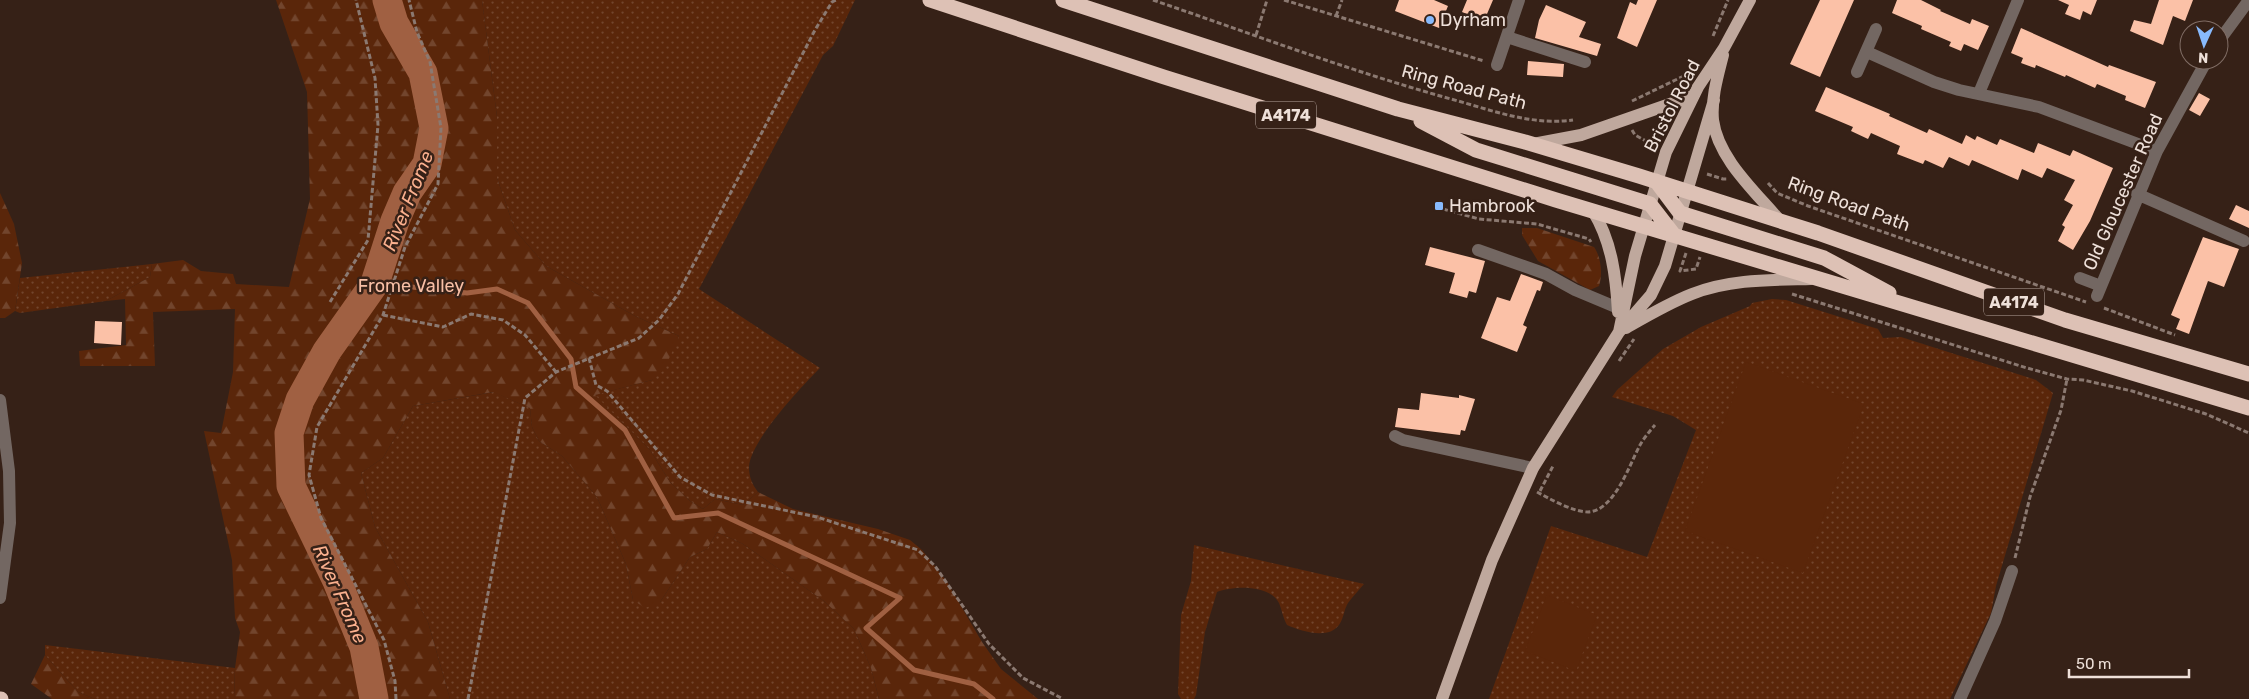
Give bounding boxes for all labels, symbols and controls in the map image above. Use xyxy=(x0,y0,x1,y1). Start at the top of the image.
place label: Dyrham xyxy=(1440,9,1506,31)
marker: Dyrham xyxy=(1424,14,1436,26)
north arrow xyxy=(2179,20,2229,70)
text: N xyxy=(2198,49,2209,66)
street label: Bristol Road xyxy=(1639,56,1705,156)
street label: Ring Road Path xyxy=(1399,60,1529,114)
road number: A4174 xyxy=(1256,102,1316,128)
street label: Old Gloucester Road xyxy=(2079,110,2167,274)
water label: River Frome xyxy=(378,147,439,254)
street label: Ring Road Path xyxy=(1785,172,1913,236)
place label: Hambrook xyxy=(1449,195,1536,217)
marker: Hambrook xyxy=(1433,200,1445,212)
park label: Frome Valley xyxy=(358,275,464,297)
road number: A4174 xyxy=(1984,288,2044,316)
water label: River Frome xyxy=(308,541,372,647)
scale bar xyxy=(2069,646,2189,678)
text: 50 m xyxy=(2076,655,2111,673)

